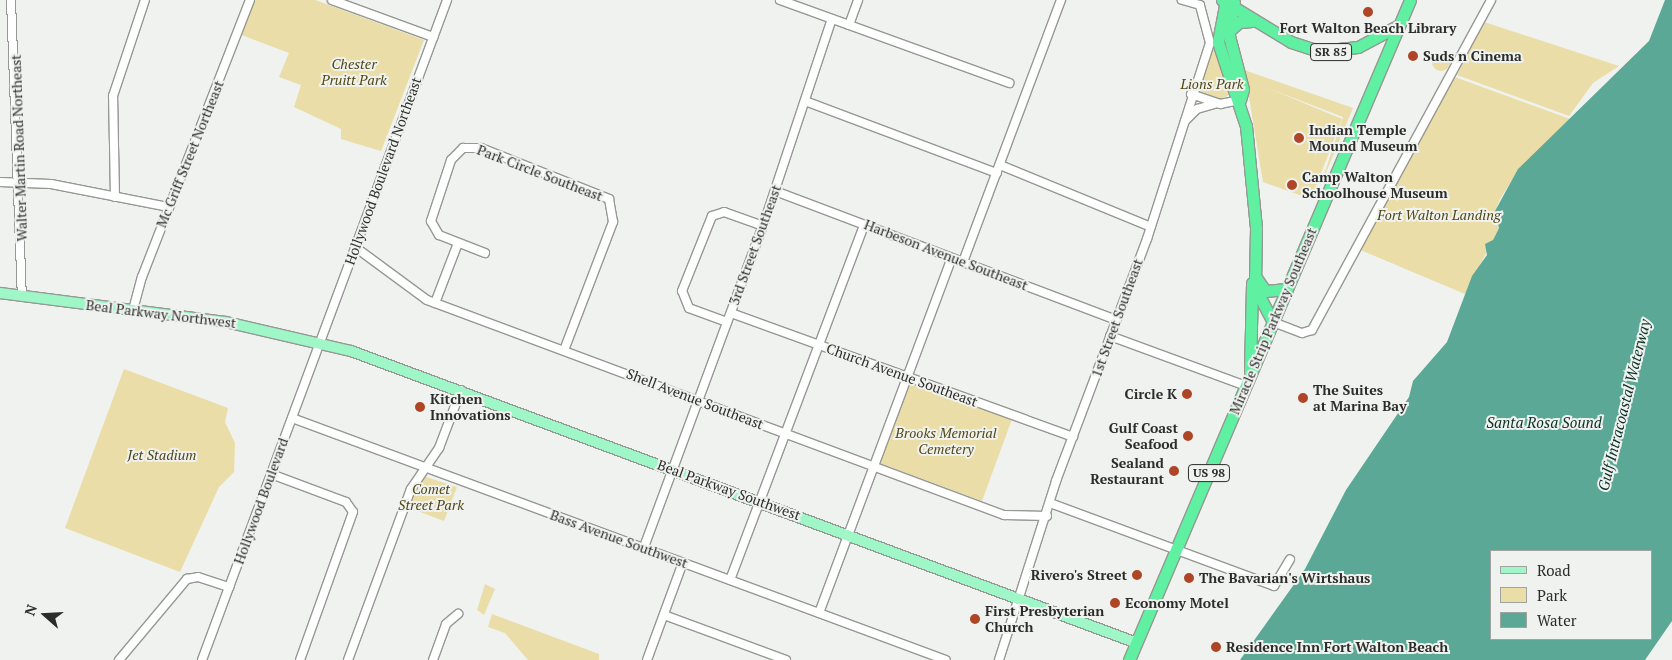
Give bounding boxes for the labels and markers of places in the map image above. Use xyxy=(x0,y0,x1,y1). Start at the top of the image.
marker: Fort Walton Beach Library xyxy=(1362,6,1374,18)
place label: Fort Walton Beach Library xyxy=(1280,20,1456,36)
place label: Suds n Cinema xyxy=(1423,48,1522,64)
marker: Suds n Cinema xyxy=(1407,50,1419,62)
place label: Indian Temple Mound Museum xyxy=(1309,122,1417,154)
marker: Indian Temple Mound Museum xyxy=(1293,132,1305,144)
place label: Camp Walton Schoolhouse Museum xyxy=(1302,169,1448,202)
marker: Camp Walton Schoolhouse Museum xyxy=(1286,179,1298,191)
place label: The Suites at Marina Bay xyxy=(1313,382,1407,414)
place label: Circle K xyxy=(1125,386,1177,402)
marker: Circle K xyxy=(1181,388,1193,400)
place label: Kitchen Innovations xyxy=(430,391,511,424)
marker: The Suites at Marina Bay xyxy=(1297,392,1309,404)
marker: Kitchen Innovations xyxy=(414,401,426,413)
place label: Gulf Coast Seafood xyxy=(1109,420,1178,452)
marker: Gulf Coast Seafood xyxy=(1182,430,1194,442)
place label: Sealand Restaurant xyxy=(1090,455,1164,488)
marker: Sealand Restaurant xyxy=(1168,465,1180,477)
place label: Rivero's Street xyxy=(1031,567,1127,583)
marker: Rivero's Street xyxy=(1131,569,1143,581)
place label: The Bavarian's Wirtshaus xyxy=(1199,570,1370,586)
marker: The Bavarian's Wirtshaus xyxy=(1183,572,1195,584)
place label: Economy Motel xyxy=(1125,595,1229,611)
marker: Economy Motel xyxy=(1109,597,1121,609)
place label: First Presbyterian Church xyxy=(985,603,1104,636)
marker: First Presbyterian Church xyxy=(969,613,981,625)
place label: Residence Inn Fort Walton Beach xyxy=(1226,639,1448,655)
marker: Residence Inn Fort Walton Beach xyxy=(1210,641,1222,653)

